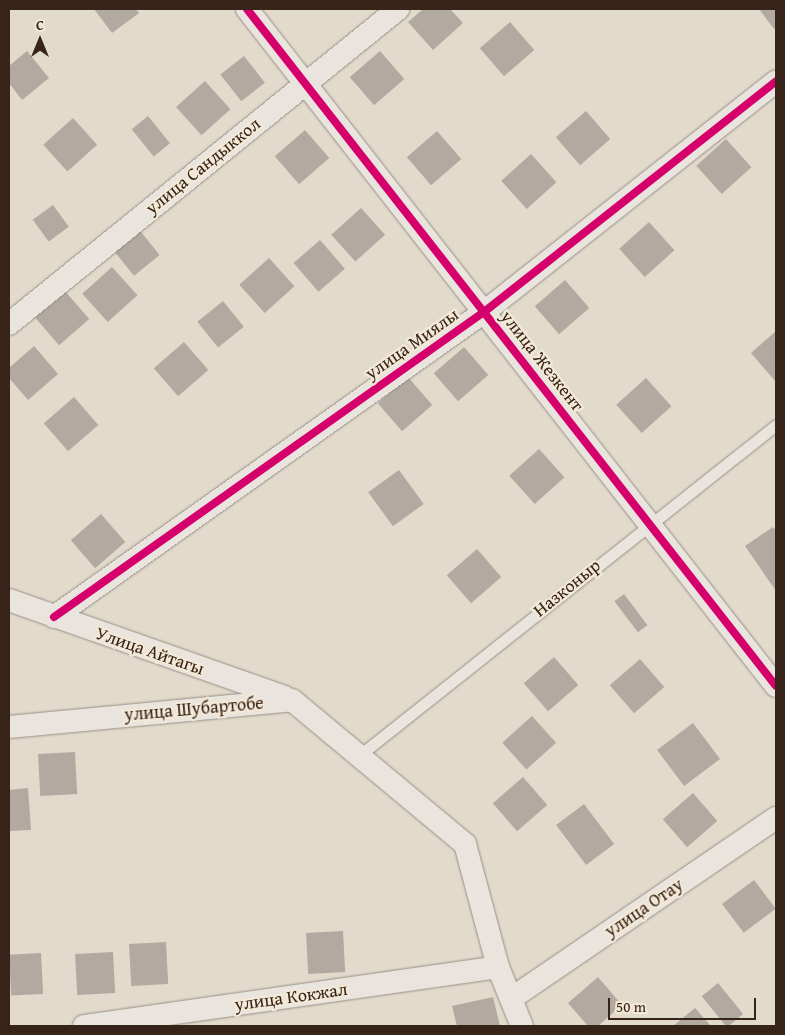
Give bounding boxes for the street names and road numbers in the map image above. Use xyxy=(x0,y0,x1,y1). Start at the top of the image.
street label: улица Сандыккол xyxy=(141,113,265,219)
street label: улица Миялы xyxy=(361,304,463,384)
street label: улица Жезкент xyxy=(496,306,588,416)
street label: Назконыр xyxy=(529,555,605,621)
street label: Улица Айтагы xyxy=(93,622,207,680)
street label: улица Шубартобе xyxy=(123,692,265,726)
street label: улица Отау xyxy=(601,874,687,942)
street label: улица Кокжал xyxy=(233,978,349,1016)

